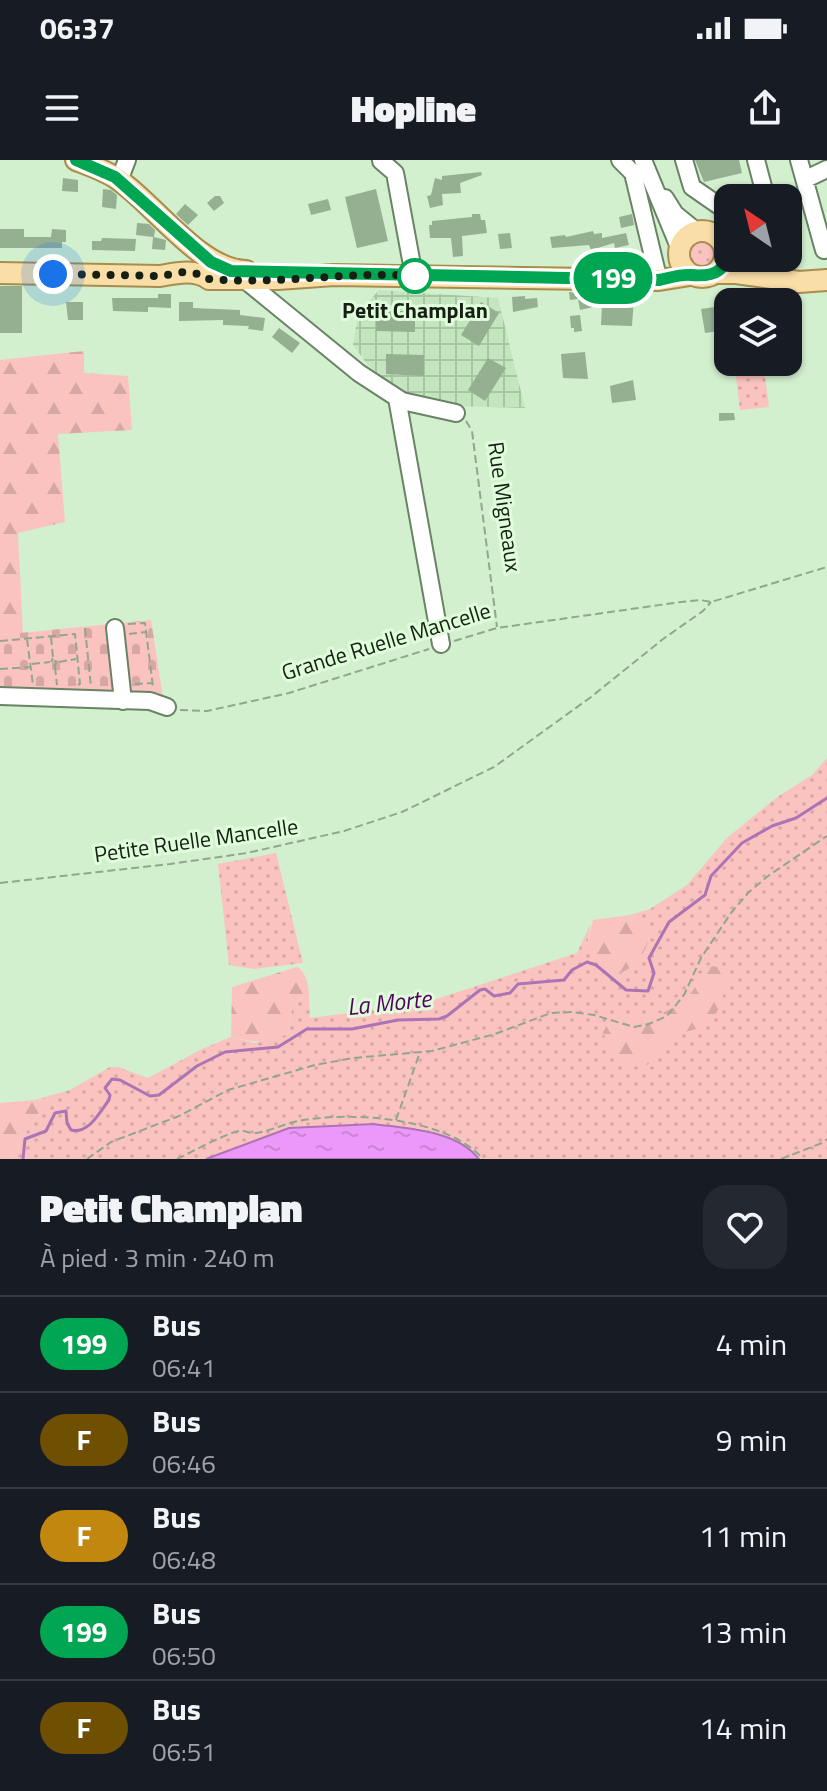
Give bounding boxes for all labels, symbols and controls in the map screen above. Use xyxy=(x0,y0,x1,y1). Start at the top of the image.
text: 06:37 xyxy=(40,5,115,51)
text: Hopline xyxy=(351,81,476,136)
icon: menu xyxy=(40,86,84,130)
icon: share xyxy=(743,86,787,130)
north arrow xyxy=(714,184,802,272)
map controls xyxy=(714,184,802,376)
line badge: 199 xyxy=(567,252,659,304)
your location xyxy=(33,254,73,294)
text: 199 xyxy=(589,256,637,299)
marker: Petit Champlan xyxy=(398,259,432,293)
button: layers xyxy=(714,288,802,376)
place label: Petit Champlan xyxy=(342,293,488,327)
street label: Rue Migneaux xyxy=(479,440,531,574)
street label: Grande Ruelle Mancelle xyxy=(277,593,495,689)
street label: Petite Ruelle Mancelle xyxy=(92,809,300,871)
water label: La Morte xyxy=(345,980,435,1024)
text: Petit Champlan xyxy=(40,1179,302,1237)
button: heart xyxy=(703,1185,787,1269)
text: À pied · 3 min · 240 m xyxy=(40,1238,274,1277)
text: Bus xyxy=(152,1302,201,1348)
text: 4 min xyxy=(716,1321,787,1367)
text: 199 xyxy=(60,1322,108,1365)
text: 06:41 xyxy=(152,1348,216,1387)
text: Bus xyxy=(152,1398,201,1444)
text: 9 min xyxy=(716,1417,787,1463)
text: F xyxy=(77,1418,91,1461)
text: 06:46 xyxy=(152,1444,216,1483)
text: Bus xyxy=(152,1494,201,1540)
text: 11 min xyxy=(699,1513,787,1559)
text: F xyxy=(77,1514,91,1557)
text: 06:48 xyxy=(152,1540,216,1579)
text: Bus xyxy=(152,1590,201,1636)
text: 13 min xyxy=(699,1609,787,1655)
text: 199 xyxy=(60,1610,108,1653)
text: 06:50 xyxy=(152,1636,216,1675)
text: Bus xyxy=(152,1686,201,1732)
text: 14 min xyxy=(699,1705,787,1751)
text: F xyxy=(77,1706,91,1749)
text: 06:51 xyxy=(152,1732,216,1771)

